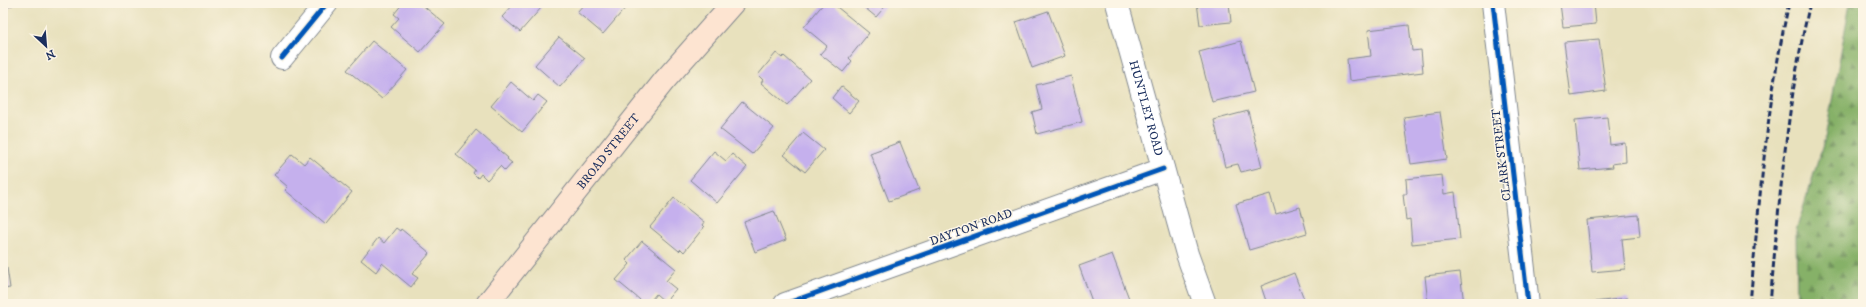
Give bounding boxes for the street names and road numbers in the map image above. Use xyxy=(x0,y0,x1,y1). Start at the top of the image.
street label: HUNTLEY ROAD xyxy=(1125,59,1166,158)
street label: CLARK STREET xyxy=(1488,108,1515,202)
street label: BROAD STREET xyxy=(574,111,643,192)
street label: DAYTON ROAD xyxy=(928,206,1015,249)

